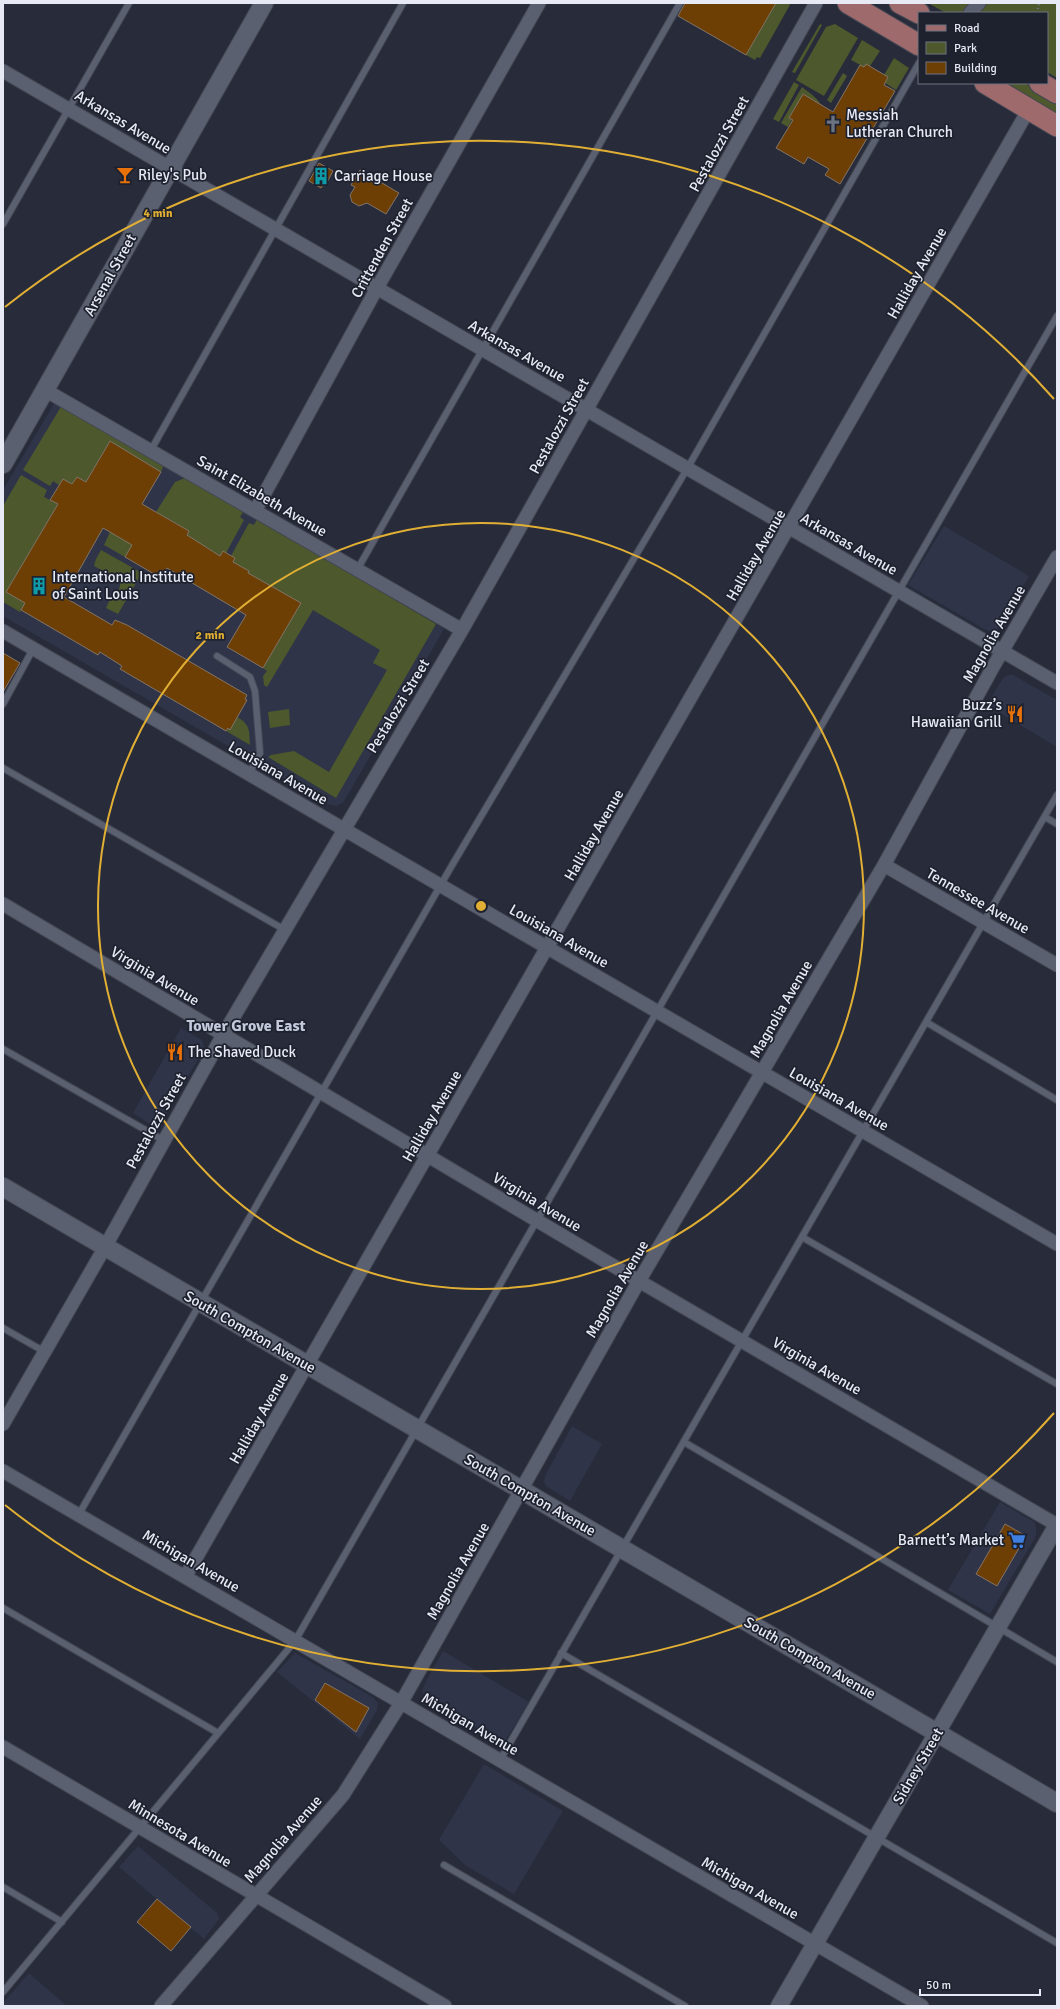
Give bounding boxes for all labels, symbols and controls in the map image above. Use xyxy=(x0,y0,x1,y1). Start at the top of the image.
legend xyxy=(918,12,1048,84)
text: Road xyxy=(954,21,980,36)
text: Park xyxy=(954,41,977,56)
text: Building xyxy=(954,61,997,76)
street label: Arkansas Avenue xyxy=(72,86,174,158)
street label: Pestalozzi Street xyxy=(685,93,753,195)
place label: Messiah Lutheran Church xyxy=(846,106,953,141)
church icon: Messiah Lutheran Church xyxy=(823,114,843,134)
bar icon: Riley's Pub xyxy=(115,165,135,185)
place label: Riley's Pub xyxy=(138,166,207,184)
building icon: Carriage House xyxy=(311,166,331,186)
place label: Carriage House xyxy=(334,167,432,185)
street label: Crittenden Street xyxy=(347,195,417,301)
text: 4 min xyxy=(144,206,173,221)
street label: Halliday Avenue xyxy=(883,224,951,322)
street label: Arsenal Street xyxy=(80,231,140,319)
street label: Arkansas Avenue xyxy=(465,316,569,386)
street label: Pestalozzi Street xyxy=(525,375,593,477)
street label: Saint Elizabeth Avenue xyxy=(194,451,330,541)
street label: Halliday Avenue xyxy=(722,506,790,604)
street label: Arkansas Avenue xyxy=(797,509,901,579)
place label: International Institute of Saint Louis xyxy=(52,568,194,603)
building icon: International Institute of Saint Louis xyxy=(29,576,49,596)
street label: Magnolia Avenue xyxy=(959,582,1029,686)
text: 2 min xyxy=(196,628,225,643)
street label: Pestalozzi Street xyxy=(363,656,433,756)
place label: Buzz’s Hawaiian Grill xyxy=(911,696,1002,731)
restaurant icon: Buzz’s Hawaiian Grill xyxy=(1005,704,1025,724)
street label: Louisiana Avenue xyxy=(225,737,331,809)
street label: Halliday Avenue xyxy=(560,786,628,884)
street label: Tennessee Avenue xyxy=(923,864,1033,938)
centre of rings xyxy=(474,899,488,913)
street label: Louisiana Avenue xyxy=(506,900,612,972)
street label: Virginia Avenue xyxy=(107,943,203,1009)
street label: Magnolia Avenue xyxy=(746,957,816,1061)
district label: Tower Grove East xyxy=(186,1016,306,1036)
restaurant icon: The Shaved Duck xyxy=(165,1042,185,1062)
place label: The Shaved Duck xyxy=(188,1043,297,1061)
street label: Louisiana Avenue xyxy=(786,1063,892,1135)
street label: Halliday Avenue xyxy=(398,1067,466,1165)
street label: Pestalozzi Street xyxy=(122,1070,190,1172)
street label: Virginia Avenue xyxy=(489,1169,585,1235)
street label: Magnolia Avenue xyxy=(582,1237,652,1341)
street label: South Compton Avenue xyxy=(181,1287,319,1377)
street label: Virginia Avenue xyxy=(769,1333,865,1399)
street label: Halliday Avenue xyxy=(225,1369,293,1467)
street label: South Compton Avenue xyxy=(461,1450,599,1540)
street label: Magnolia Avenue xyxy=(423,1519,493,1623)
street label: Michigan Avenue xyxy=(139,1526,243,1596)
supermarket icon: Barnett’s Market xyxy=(1007,1530,1027,1550)
place label: Barnett’s Market xyxy=(898,1531,1004,1549)
street label: South Compton Avenue xyxy=(741,1613,879,1703)
street label: Michigan Avenue xyxy=(418,1689,522,1759)
street label: Sidney Street xyxy=(889,1725,947,1807)
street label: Magnolia Avenue xyxy=(240,1792,326,1886)
street label: Minnesota Avenue xyxy=(125,1795,235,1871)
street label: Michigan Avenue xyxy=(698,1853,802,1923)
scale bar xyxy=(920,1971,1040,1997)
text: 50 m xyxy=(926,1978,951,1993)

